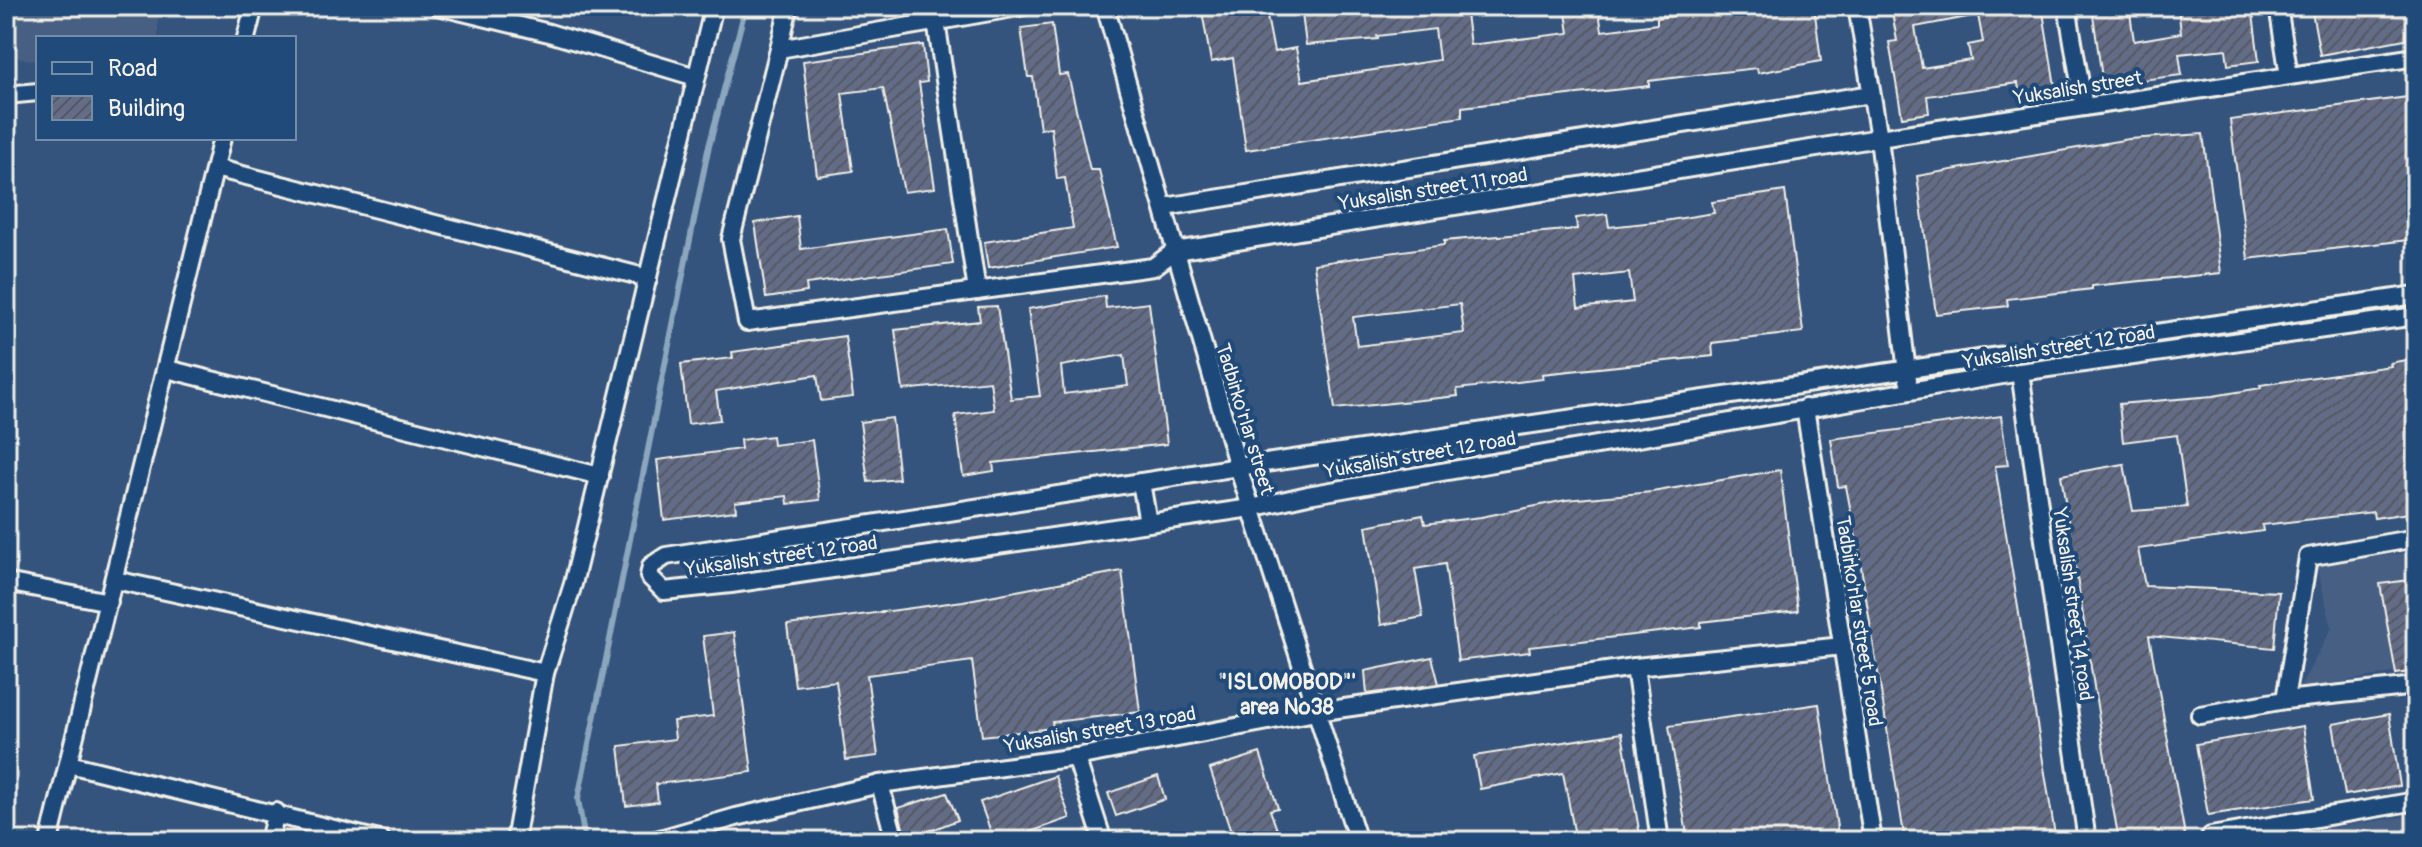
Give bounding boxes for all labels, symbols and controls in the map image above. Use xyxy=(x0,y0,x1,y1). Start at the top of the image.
legend xyxy=(36,36,296,140)
text: Road xyxy=(108,54,158,83)
street label: Yuksalish street xyxy=(2011,65,2145,111)
text: Building xyxy=(108,94,185,123)
street label: Yuksalish street 11 road xyxy=(1336,162,1529,216)
street label: Yuksalish street 12 road xyxy=(1960,319,2157,375)
street label: Tadbirko'rlar street xyxy=(1210,340,1280,499)
street label: Yuksalish street 12 road xyxy=(1321,426,1518,484)
street label: Yuksalish street 14 road xyxy=(2047,505,2099,702)
street label: Tadbirko'rlar street 5 road xyxy=(1830,514,1888,728)
street label: Yuksalish street 12 road xyxy=(682,530,879,582)
district label: "ISLOMOBOD"' area №38 xyxy=(1218,668,1356,721)
street label: Yuksalish street 13 road xyxy=(1001,701,1198,759)

